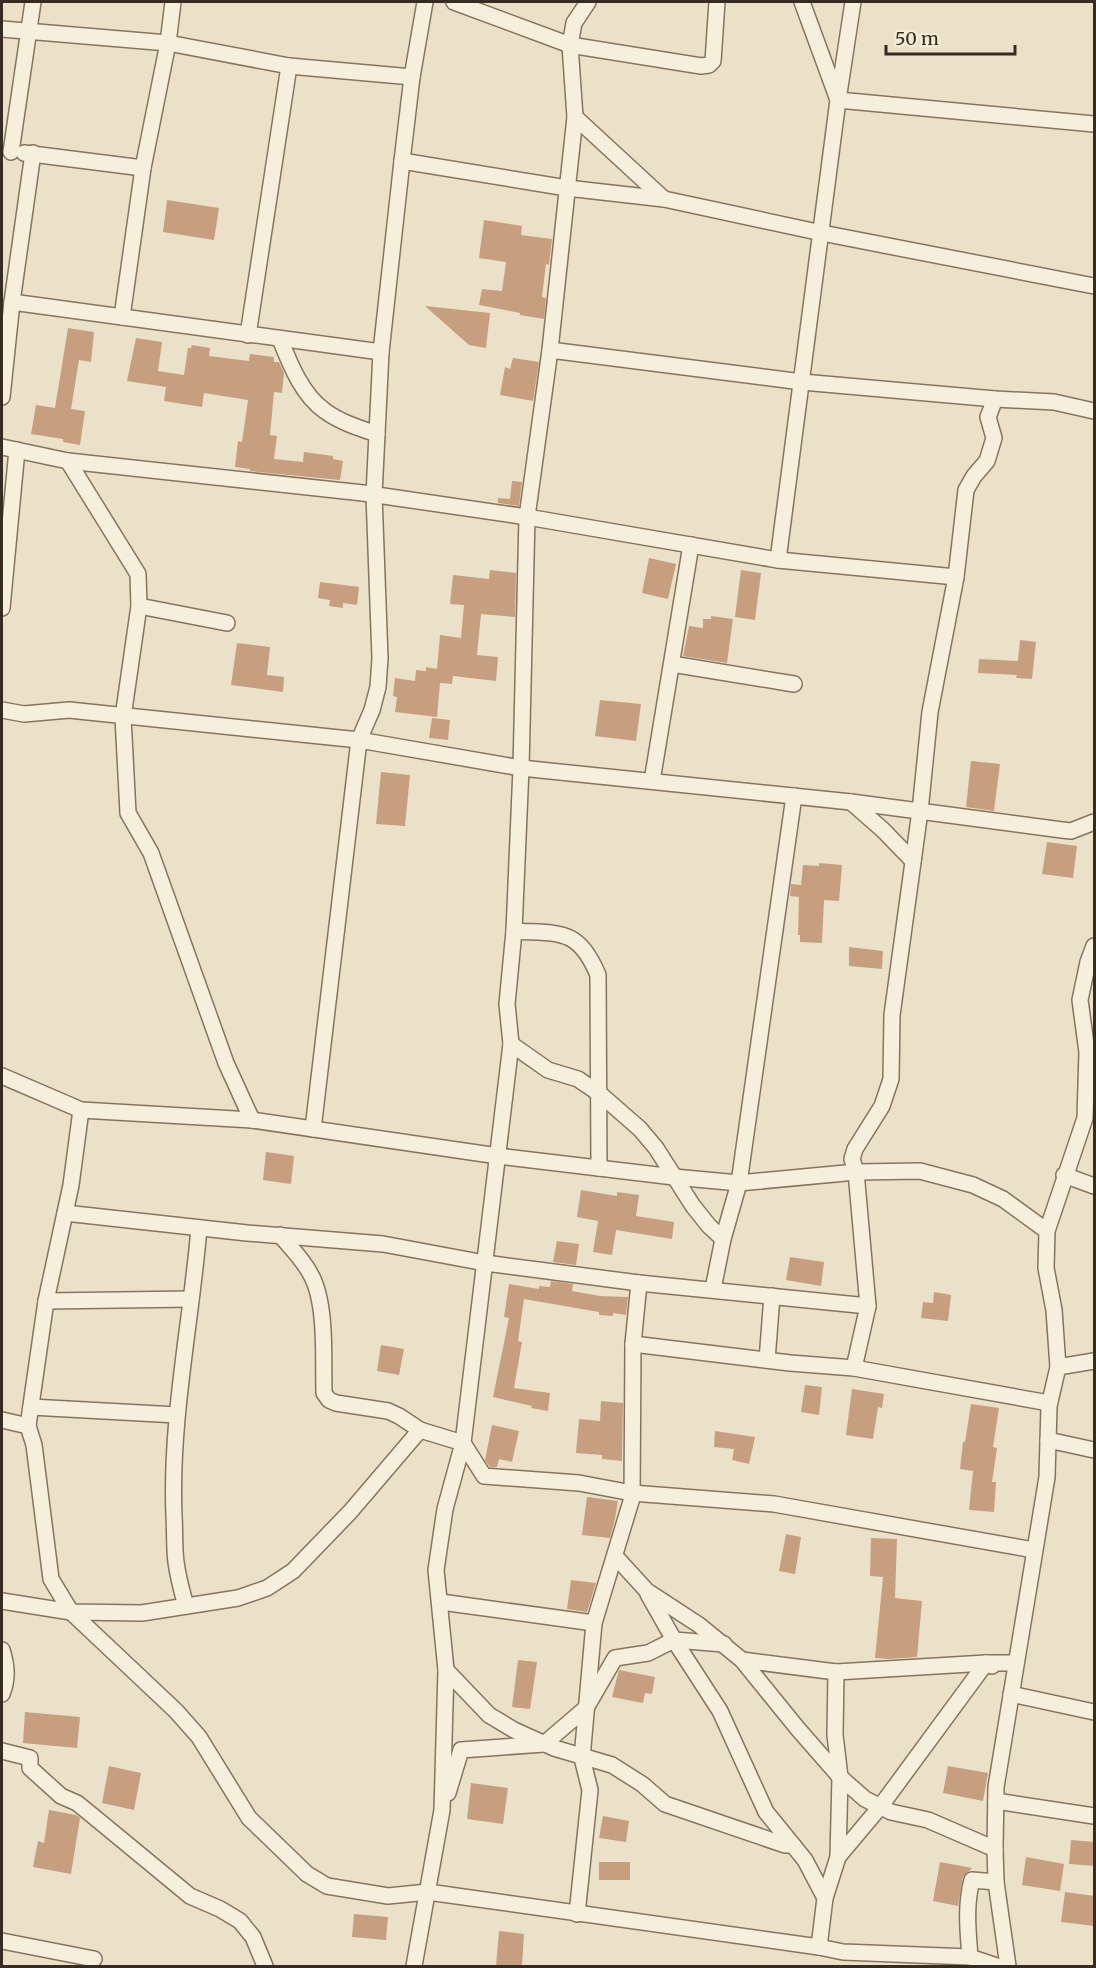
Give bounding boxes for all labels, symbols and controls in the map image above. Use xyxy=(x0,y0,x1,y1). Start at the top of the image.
scale bar xyxy=(886,18,1015,56)
text: 50 m xyxy=(895,27,939,50)

